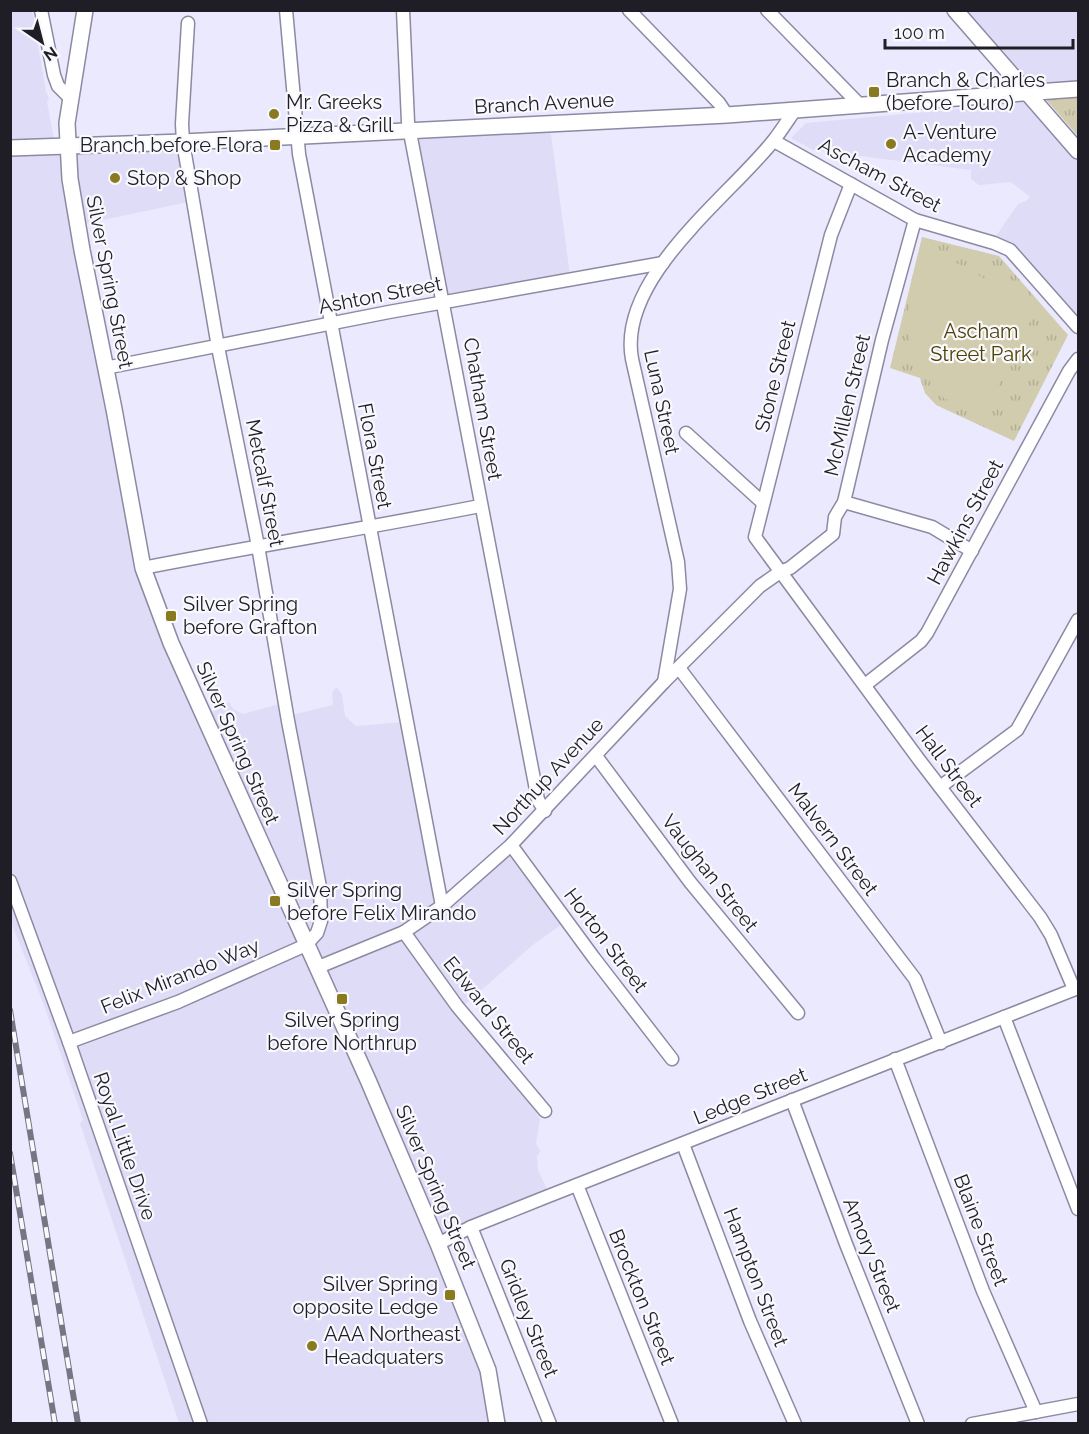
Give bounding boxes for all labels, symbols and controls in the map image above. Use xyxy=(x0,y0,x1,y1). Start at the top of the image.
north arrow xyxy=(12,12,72,72)
scale bar xyxy=(885,12,1072,50)
text: 100 m xyxy=(894,22,945,43)
text: N xyxy=(40,43,61,65)
place label: Branch & Charles (before Touro) xyxy=(886,68,1045,115)
marker: Branch & Charles (before Touro) xyxy=(867,85,881,99)
street label: Branch Avenue xyxy=(473,87,615,119)
place label: Mr. Greeks Pizza & Grill xyxy=(286,90,394,137)
marker: Mr. Greeks Pizza & Grill xyxy=(267,107,281,121)
place label: A-Venture Academy xyxy=(903,120,997,167)
place label: Branch before Flora xyxy=(80,133,263,157)
street label: Ascham Street xyxy=(815,133,946,218)
marker: A-Venture Academy xyxy=(884,137,898,151)
marker: Branch before Flora xyxy=(268,138,282,152)
place label: Stop & Shop xyxy=(127,166,241,190)
marker: Stop & Shop xyxy=(108,171,122,185)
street label: Silver Spring Street xyxy=(81,193,139,371)
street label: Ashton Street xyxy=(316,271,444,319)
street label: Stone Street xyxy=(750,317,801,434)
park label: Ascham Street Park xyxy=(930,319,1032,366)
street label: McMillen Street xyxy=(819,331,875,478)
street label: Chatham Street xyxy=(459,336,507,482)
street label: Luna Street xyxy=(639,347,685,457)
street label: Flora Street xyxy=(353,401,397,511)
street label: Metcalf Street xyxy=(241,417,289,549)
street label: Hawkins Street xyxy=(922,455,1008,589)
place label: Silver Spring before Grafton xyxy=(183,592,318,639)
marker: Silver Spring before Grafton xyxy=(164,609,178,623)
street label: Silver Spring Street xyxy=(191,658,285,828)
street label: Northup Avenue xyxy=(488,712,609,840)
street label: Hall Street xyxy=(910,720,988,812)
street label: Malvern Street xyxy=(783,778,883,900)
street label: Vaughan Street xyxy=(657,809,763,937)
place label: Silver Spring before Felix Mirando xyxy=(287,878,476,925)
street label: Horton Street xyxy=(559,883,653,997)
marker: Silver Spring before Felix Mirando xyxy=(268,894,282,908)
street label: Felix Mirando Way xyxy=(97,933,263,1019)
street label: Edward Street xyxy=(438,952,540,1069)
marker: Silver Spring before Northrup xyxy=(335,992,349,1006)
place label: Silver Spring before Northrup xyxy=(267,1008,417,1055)
street label: Ledge Street xyxy=(690,1062,811,1130)
street label: Royal Little Drive xyxy=(88,1069,162,1223)
street label: Silver Spring Street xyxy=(391,1101,481,1273)
street label: Blaine Street xyxy=(949,1171,1013,1290)
street label: Amory Street xyxy=(838,1194,906,1316)
street label: Hampton Street xyxy=(718,1204,794,1350)
street label: Brockton Street xyxy=(604,1226,680,1369)
street label: Gridley Street xyxy=(494,1255,564,1381)
place label: Silver Spring opposite Ledge xyxy=(292,1272,438,1319)
marker: Silver Spring opposite Ledge xyxy=(443,1288,457,1302)
place label: AAA Northeast Headquaters xyxy=(324,1322,461,1369)
marker: AAA Northeast Headquaters xyxy=(305,1339,319,1353)

